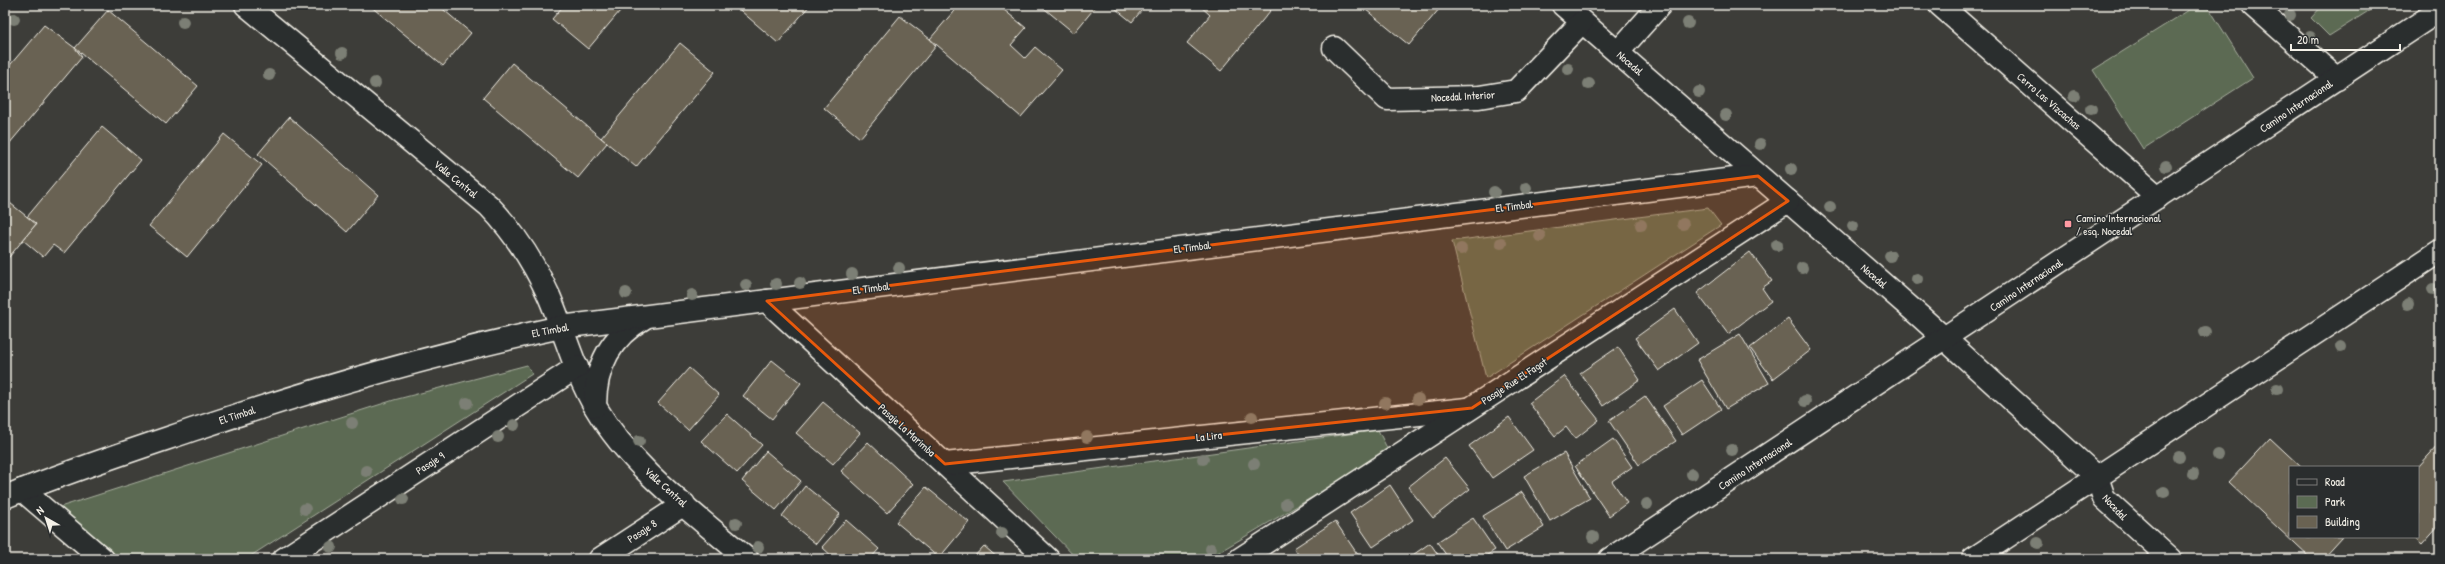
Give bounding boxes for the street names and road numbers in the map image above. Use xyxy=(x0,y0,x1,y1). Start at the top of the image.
street label: Nocedal xyxy=(1614,48,1646,78)
street label: Cerro Las Vizcachas xyxy=(2014,69,2084,133)
street label: Camino Internacional xyxy=(2257,76,2335,136)
street label: Nocedal Interior xyxy=(1431,87,1496,105)
street label: Valle Central xyxy=(431,157,481,201)
street label: El Timbal xyxy=(1495,197,1533,215)
street label: El Timbal xyxy=(1173,238,1211,256)
street label: Camino Internacional xyxy=(1987,255,2065,315)
street label: Nocedal xyxy=(1858,261,1890,291)
street label: El Timbal xyxy=(852,279,890,297)
street label: El Timbal xyxy=(530,320,570,340)
street label: Pasaje Rue El Fagot xyxy=(1478,354,1550,408)
street label: Pasaje La Marimba xyxy=(875,401,939,460)
street label: El Timbal xyxy=(217,403,257,427)
street label: La Lira xyxy=(1195,428,1223,444)
street label: Camino Internacional xyxy=(1716,435,1794,493)
street label: Pasaje 9 xyxy=(413,449,447,477)
street label: Valle Central xyxy=(642,464,690,510)
street label: Nocedal xyxy=(2099,491,2131,523)
street label: Pasaje 8 xyxy=(625,516,660,546)

